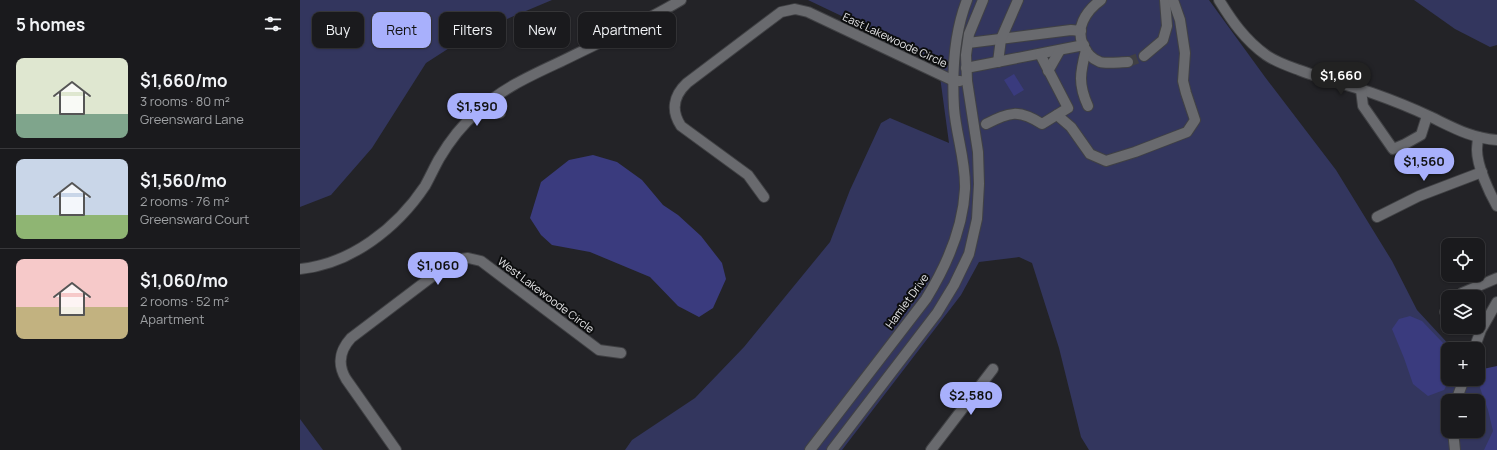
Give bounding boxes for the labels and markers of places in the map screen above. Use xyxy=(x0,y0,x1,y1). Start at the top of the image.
pin: $1,660 xyxy=(1308,62,1374,96)
pin: $1,590 xyxy=(444,93,510,127)
pin: $1,560 xyxy=(1391,148,1457,182)
pin: $1,060 xyxy=(405,252,471,286)
pin: $2,580 xyxy=(938,382,1004,416)

